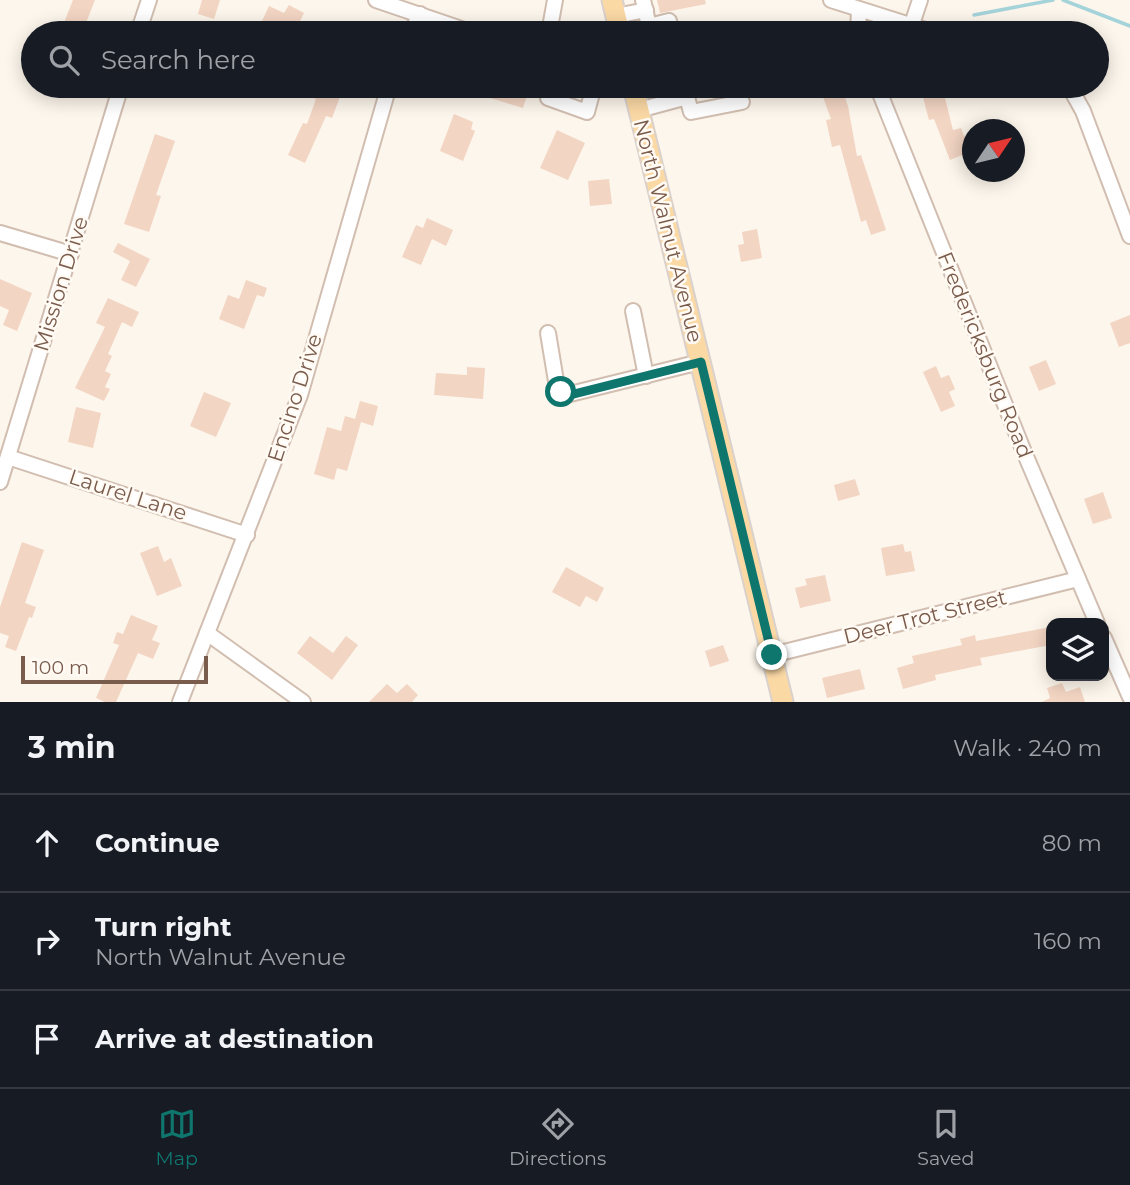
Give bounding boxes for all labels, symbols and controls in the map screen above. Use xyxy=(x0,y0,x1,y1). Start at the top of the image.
search box xyxy=(21,21,1109,98)
icon: search xyxy=(45,41,83,79)
text: Search here xyxy=(101,44,256,76)
street label: North Walnut Avenue xyxy=(629,117,708,345)
north arrow xyxy=(962,119,1025,182)
street label: Mission Drive xyxy=(28,213,93,354)
street label: Fredericksburg Road xyxy=(933,248,1038,462)
street label: Encino Drive xyxy=(262,331,327,465)
route start xyxy=(545,376,576,407)
street label: Laurel Lane xyxy=(66,464,190,525)
street label: Deer Trot Street xyxy=(841,584,1009,649)
map controls xyxy=(1046,618,1109,681)
button: layers xyxy=(1046,618,1109,681)
route end xyxy=(756,639,787,670)
scale bar xyxy=(21,653,208,685)
text: 100 m xyxy=(32,656,89,679)
text: 3 min xyxy=(28,729,115,766)
text: Walk · 240 m xyxy=(953,734,1102,762)
icon: ahead xyxy=(28,824,66,862)
text: Continue xyxy=(95,827,220,859)
text: 80 m xyxy=(1042,829,1102,857)
text: Turn right xyxy=(95,911,231,943)
icon: right xyxy=(28,922,66,960)
text: 160 m xyxy=(1034,927,1102,955)
text: North Walnut Avenue xyxy=(95,943,346,971)
icon: arrive xyxy=(28,1020,66,1058)
text: Arrive at destination xyxy=(95,1023,374,1055)
tab: Map xyxy=(156,1105,198,1170)
tab: Directions xyxy=(509,1105,606,1170)
tab: Saved xyxy=(917,1105,974,1170)

